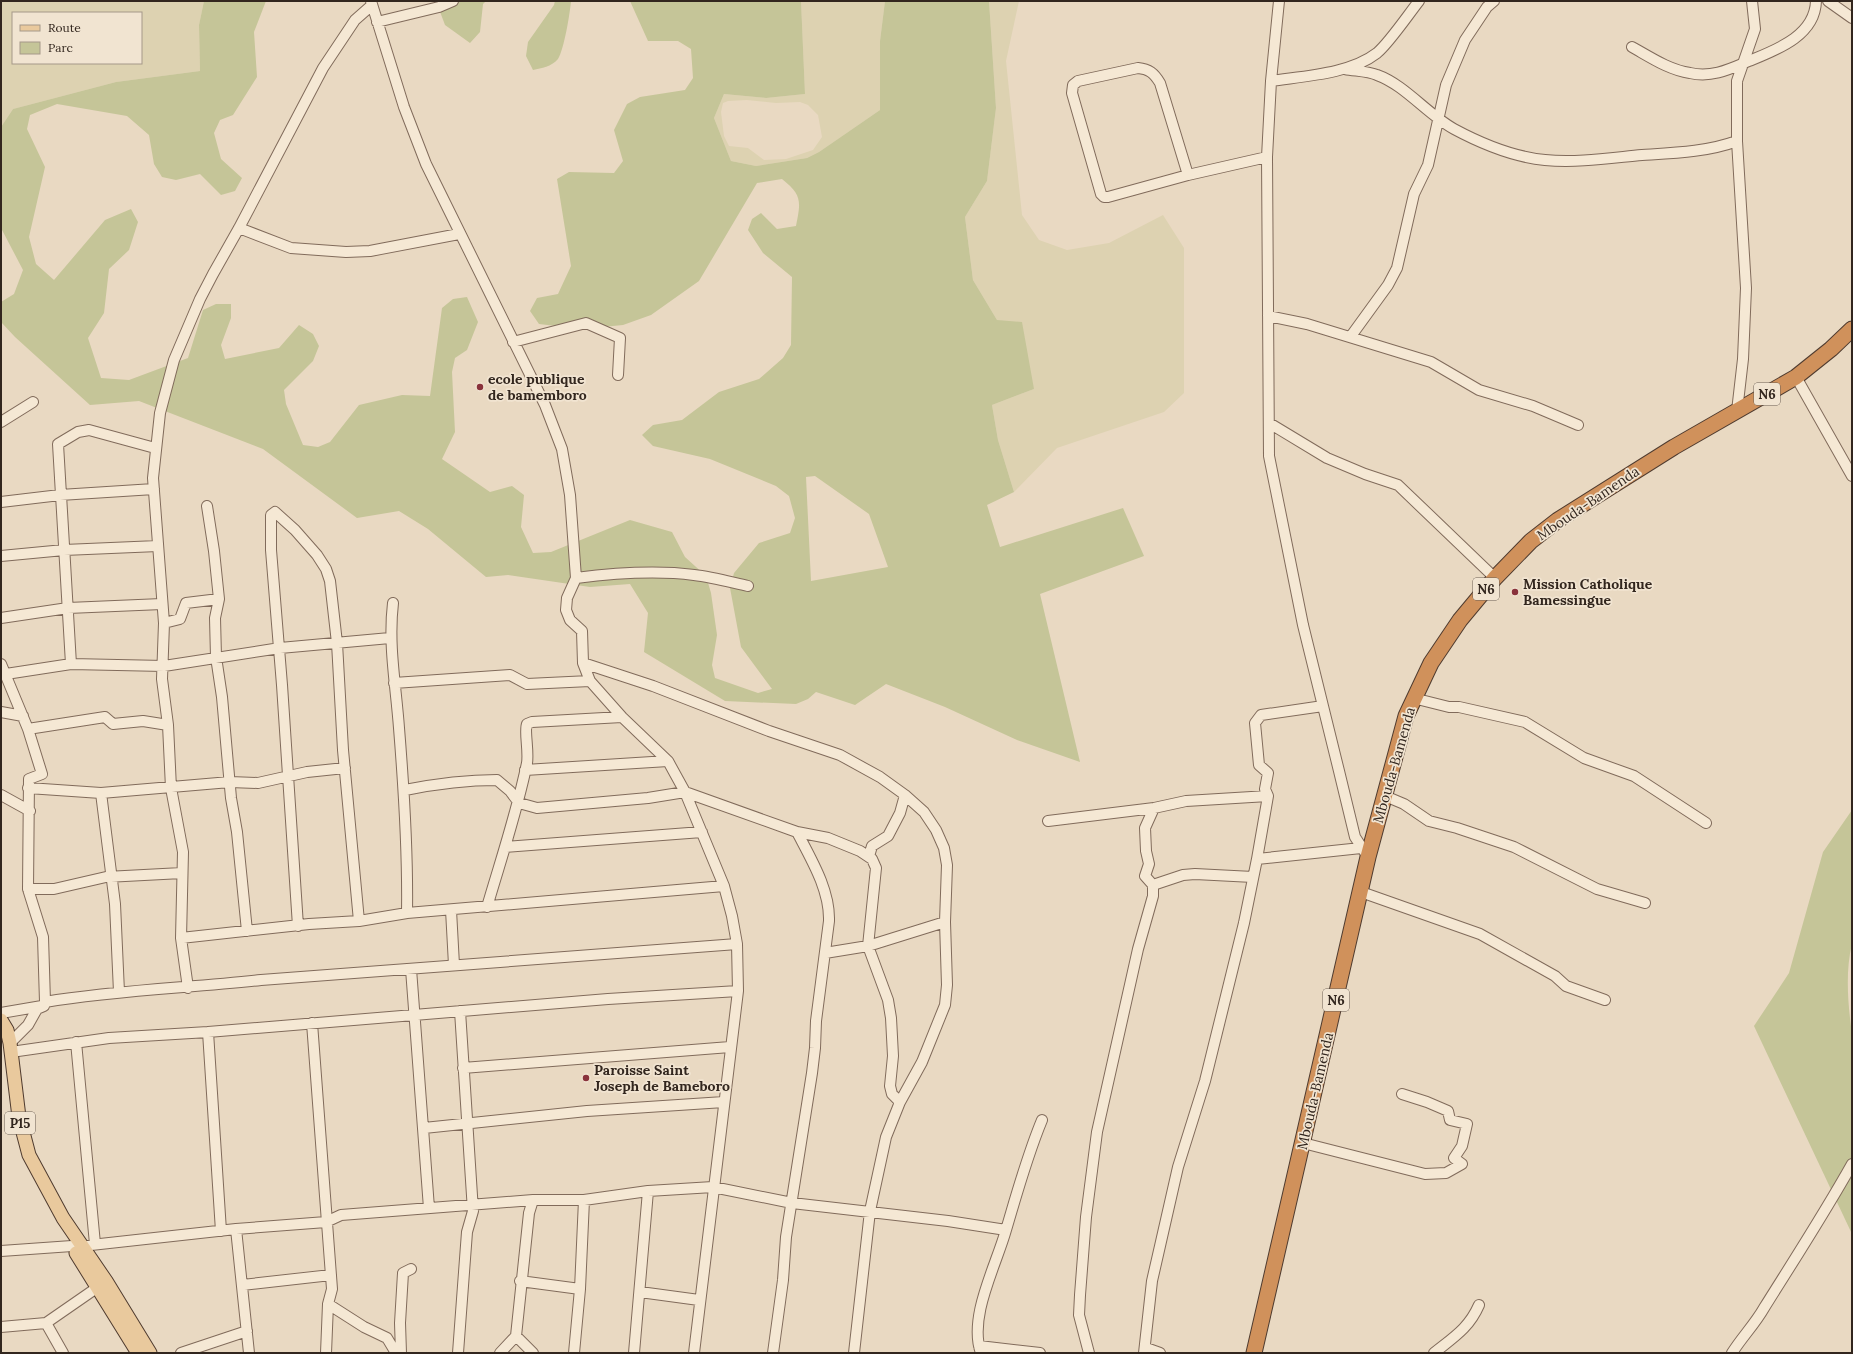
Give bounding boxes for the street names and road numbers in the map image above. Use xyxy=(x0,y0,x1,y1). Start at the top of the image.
road number: N6 xyxy=(1754,383,1780,405)
street label: Mbouda-Bamenda xyxy=(1533,462,1643,544)
road number: N6 xyxy=(1473,578,1499,600)
street label: Mbouda-Bamenda xyxy=(1369,705,1419,825)
road number: N6 xyxy=(1323,989,1349,1011)
street label: Mbouda-Bamenda xyxy=(1293,1031,1337,1151)
road number: P15 xyxy=(5,1112,35,1134)

